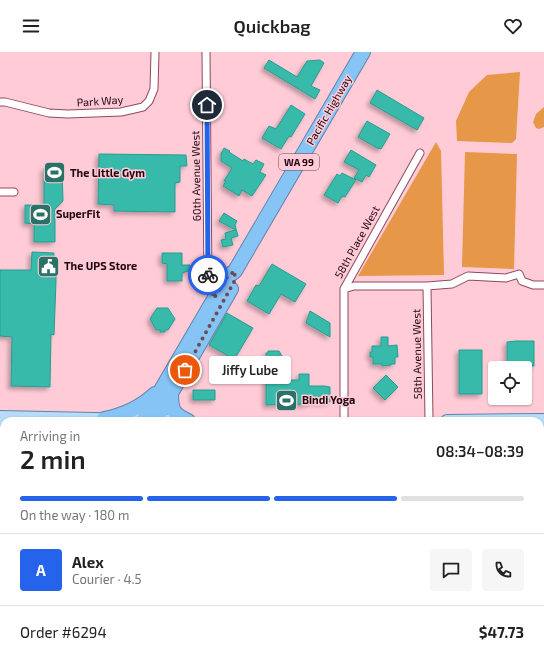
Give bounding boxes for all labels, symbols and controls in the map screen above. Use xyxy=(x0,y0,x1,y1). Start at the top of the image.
icon: menu xyxy=(20,15,42,37)
text: Quickbag xyxy=(233,15,311,37)
icon: heart xyxy=(502,15,524,37)
street label: Pacific Highway xyxy=(303,72,354,147)
pin xyxy=(190,88,224,122)
street label: Park Way xyxy=(76,92,124,109)
icon: home xyxy=(196,94,218,116)
street label: 60th Avenue West xyxy=(188,131,203,222)
road number: WA 99 xyxy=(279,154,319,170)
sports icon: The Little Gym xyxy=(41,160,67,186)
place label: The Little Gym xyxy=(70,166,145,180)
sports icon: SuperFit xyxy=(27,201,53,227)
street label: 58th Place West xyxy=(331,203,382,280)
place label: SuperFit xyxy=(56,207,101,220)
public building icon: The UPS Store xyxy=(36,253,62,279)
courier xyxy=(188,255,228,295)
place label: The UPS Store xyxy=(64,259,137,272)
icon: bike xyxy=(197,264,219,286)
street label: 58th Avenue West xyxy=(409,309,424,399)
pin xyxy=(168,353,202,387)
callout: Jiffy Lube xyxy=(209,356,291,384)
icon: bag xyxy=(174,359,196,381)
map controls xyxy=(488,361,532,405)
button: locate xyxy=(488,361,532,405)
text: Jiffy Lube xyxy=(222,362,278,378)
sports icon: Bindi Yoga xyxy=(273,387,299,413)
place label: Bindi Yoga xyxy=(302,393,355,406)
text: Arriving in xyxy=(20,428,80,444)
text: 08:34–08:39 xyxy=(436,442,524,460)
text: 2 min xyxy=(20,443,86,474)
text: On the way · 180 m xyxy=(20,507,130,523)
button: chat xyxy=(430,549,472,591)
button: phone xyxy=(482,549,524,591)
text: Alex xyxy=(72,553,104,571)
text: A xyxy=(36,561,46,579)
text: Courier · 4.5 xyxy=(72,571,141,587)
text: Order #6294 xyxy=(20,623,107,641)
text: $47.73 xyxy=(479,623,524,641)

